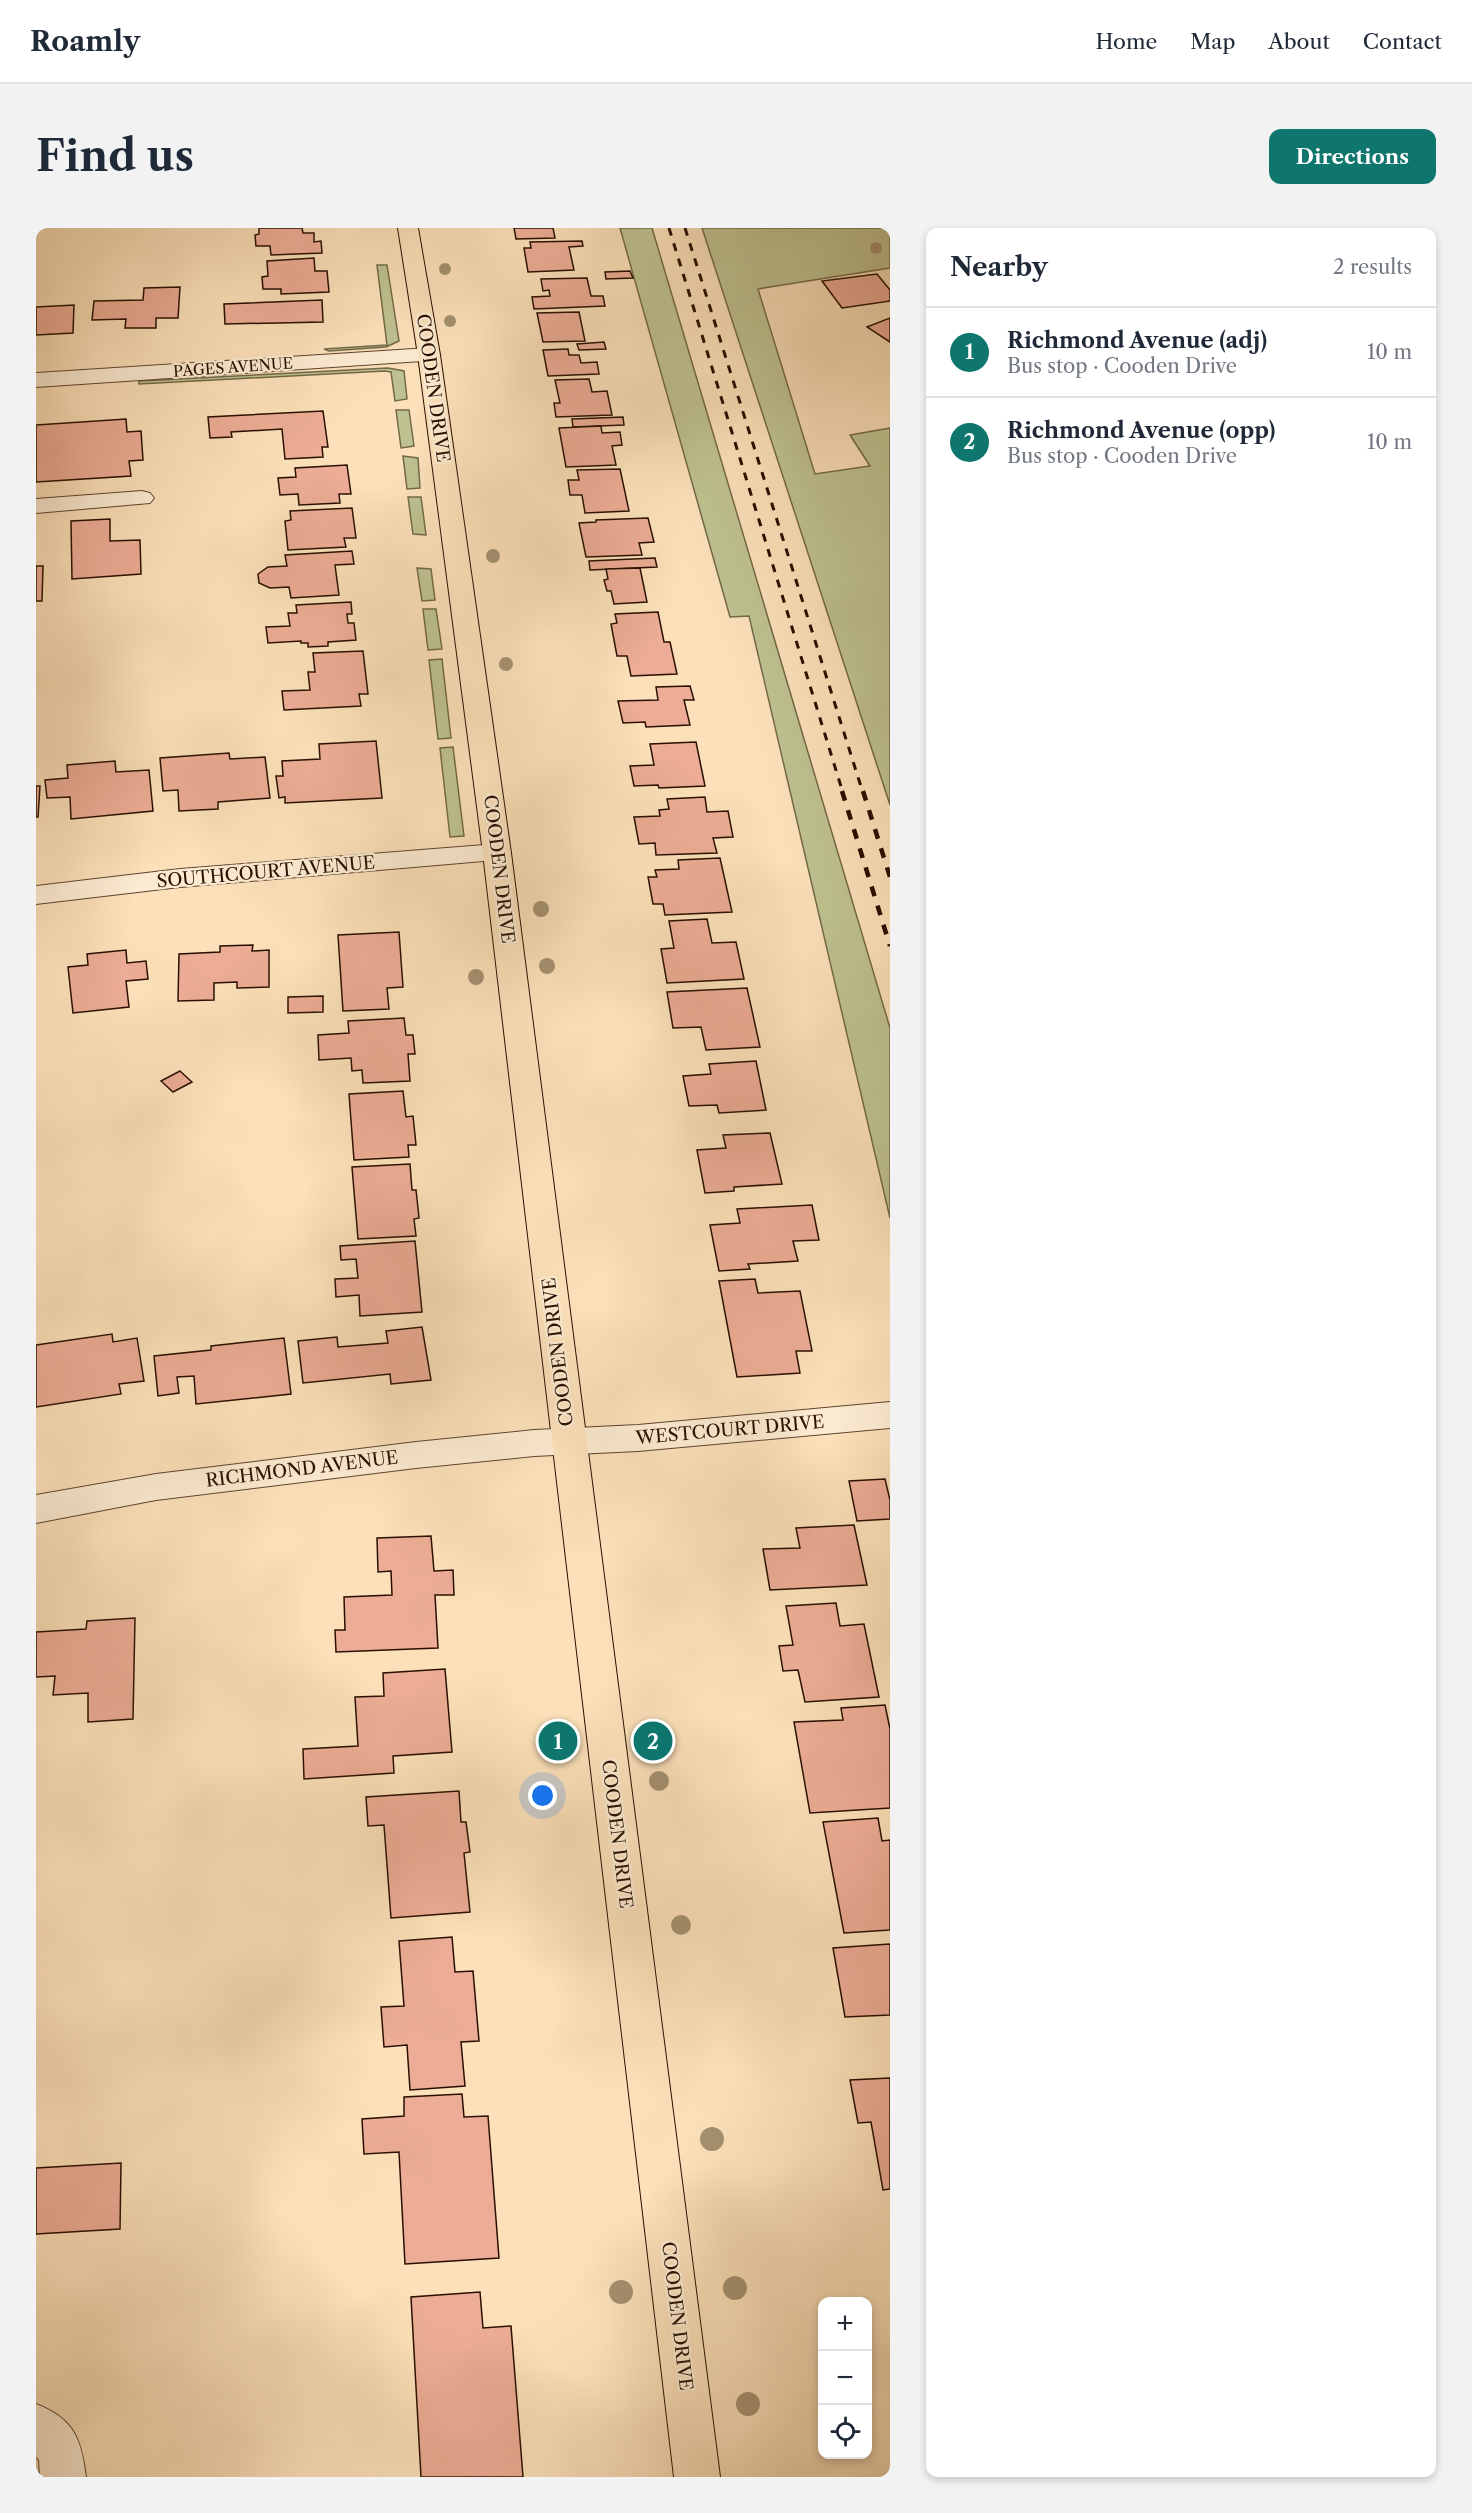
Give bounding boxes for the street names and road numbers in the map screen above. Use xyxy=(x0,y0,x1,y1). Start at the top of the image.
street label: COODEN DRIVE xyxy=(412,312,454,464)
street label: PAGES AVENUE xyxy=(173,353,293,381)
street label: COODEN DRIVE xyxy=(479,793,519,945)
street label: SOUTHCOURT AVENUE xyxy=(156,851,376,893)
street label: COODEN DRIVE xyxy=(538,1276,578,1428)
street label: WESTCOURT DRIVE xyxy=(634,1411,825,1449)
street label: RICHMOND AVENUE xyxy=(204,1446,400,1492)
street label: COODEN DRIVE xyxy=(597,1758,637,1910)
street label: COODEN DRIVE xyxy=(657,2240,697,2392)

